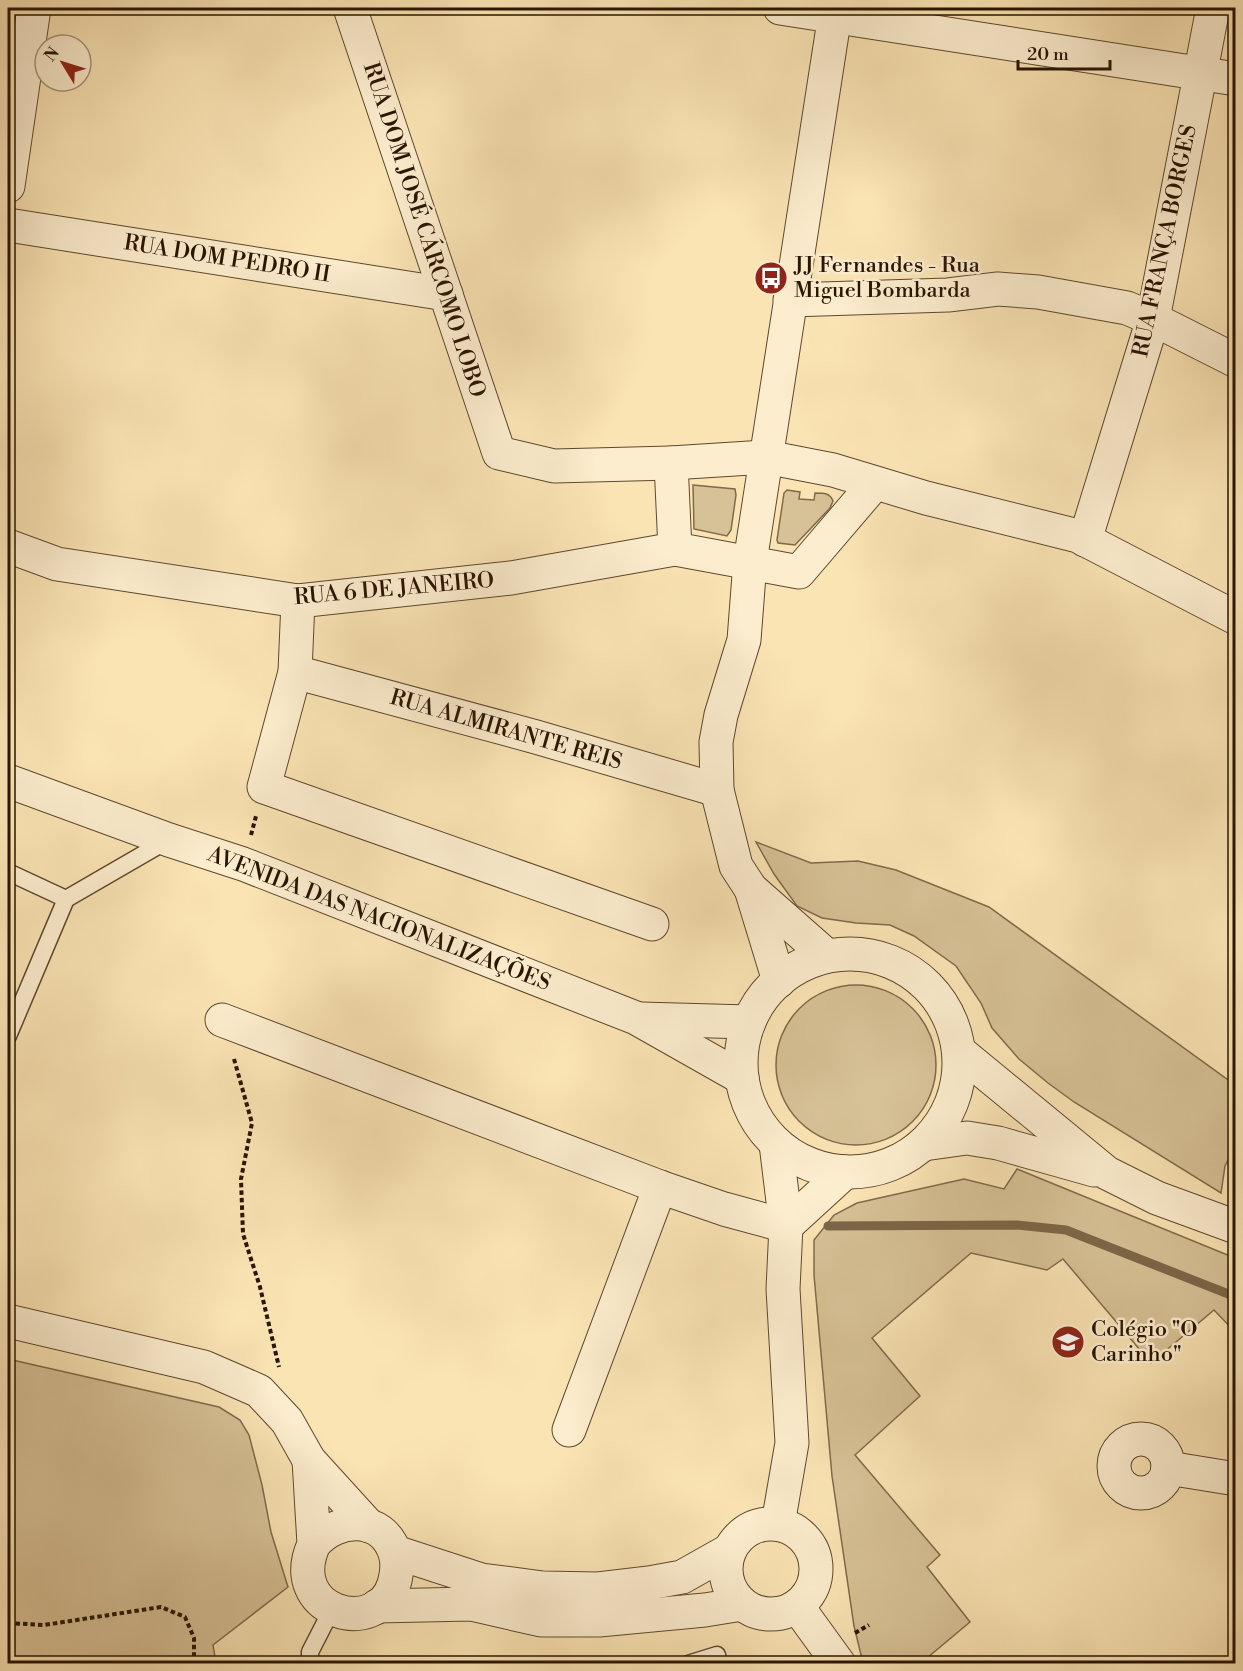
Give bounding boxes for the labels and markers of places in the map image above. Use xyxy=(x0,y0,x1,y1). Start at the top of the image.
place label: JJ Fernandes - Rua Miguel Bombarda xyxy=(793,252,981,304)
bus stop icon: JJ Fernandes - Rua Miguel Bombarda xyxy=(753,260,789,296)
place label: Colégio "O Carinho" xyxy=(1091,1316,1198,1368)
school or university icon: Colégio "O Carinho" xyxy=(1050,1324,1086,1360)

